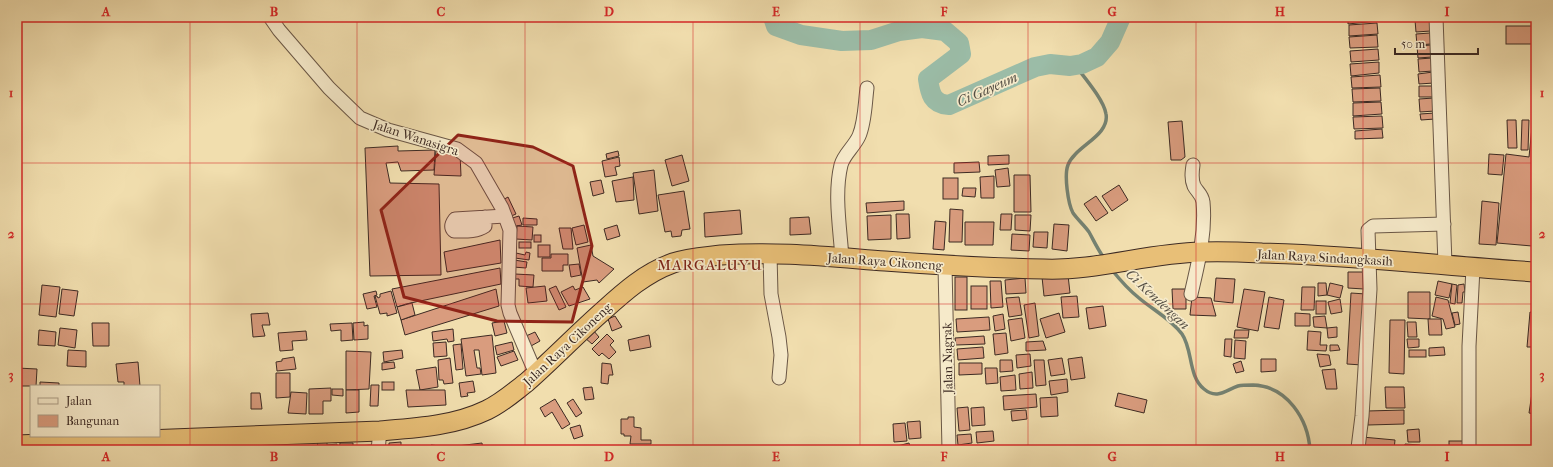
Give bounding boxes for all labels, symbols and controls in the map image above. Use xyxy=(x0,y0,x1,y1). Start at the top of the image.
text: A xyxy=(101,4,111,19)
text: B xyxy=(270,4,279,19)
text: C xyxy=(437,4,446,19)
text: D xyxy=(604,4,614,19)
text: E xyxy=(772,4,780,19)
text: F xyxy=(940,4,948,19)
text: G xyxy=(1107,4,1117,19)
text: H xyxy=(1275,4,1286,19)
text: I xyxy=(1444,4,1450,19)
scale bar xyxy=(1395,30,1478,56)
text: 50 m xyxy=(1401,37,1425,51)
water label: Ci Gayeum xyxy=(954,69,1020,110)
text: 1 xyxy=(9,85,14,100)
text: 1 xyxy=(1540,85,1545,100)
street label: Jalan Wanasigra xyxy=(370,116,461,159)
text: 2 xyxy=(8,226,15,241)
text: 2 xyxy=(1539,226,1546,241)
street label: Jalan Raya Sindangkasih xyxy=(1256,246,1394,269)
street label: Jalan Raya Cikoneng xyxy=(826,250,944,273)
district label: MARGALUYU xyxy=(657,256,763,274)
water label: Ci Kendengan xyxy=(1122,266,1193,333)
street label: Jalan Raya Cikoneng xyxy=(519,299,615,390)
street label: Jalan Nagrak xyxy=(939,322,956,395)
text: 3 xyxy=(8,367,14,383)
text: 3 xyxy=(1539,367,1545,383)
legend xyxy=(30,385,160,437)
text: Jalan xyxy=(65,394,92,408)
text: Bangunan xyxy=(66,414,119,428)
text: A xyxy=(101,449,111,464)
text: B xyxy=(270,449,279,464)
text: C xyxy=(437,449,446,464)
text: D xyxy=(604,449,614,464)
text: E xyxy=(772,449,780,464)
text: F xyxy=(940,449,948,464)
text: G xyxy=(1107,449,1117,464)
text: H xyxy=(1275,449,1286,464)
text: I xyxy=(1444,449,1450,464)

